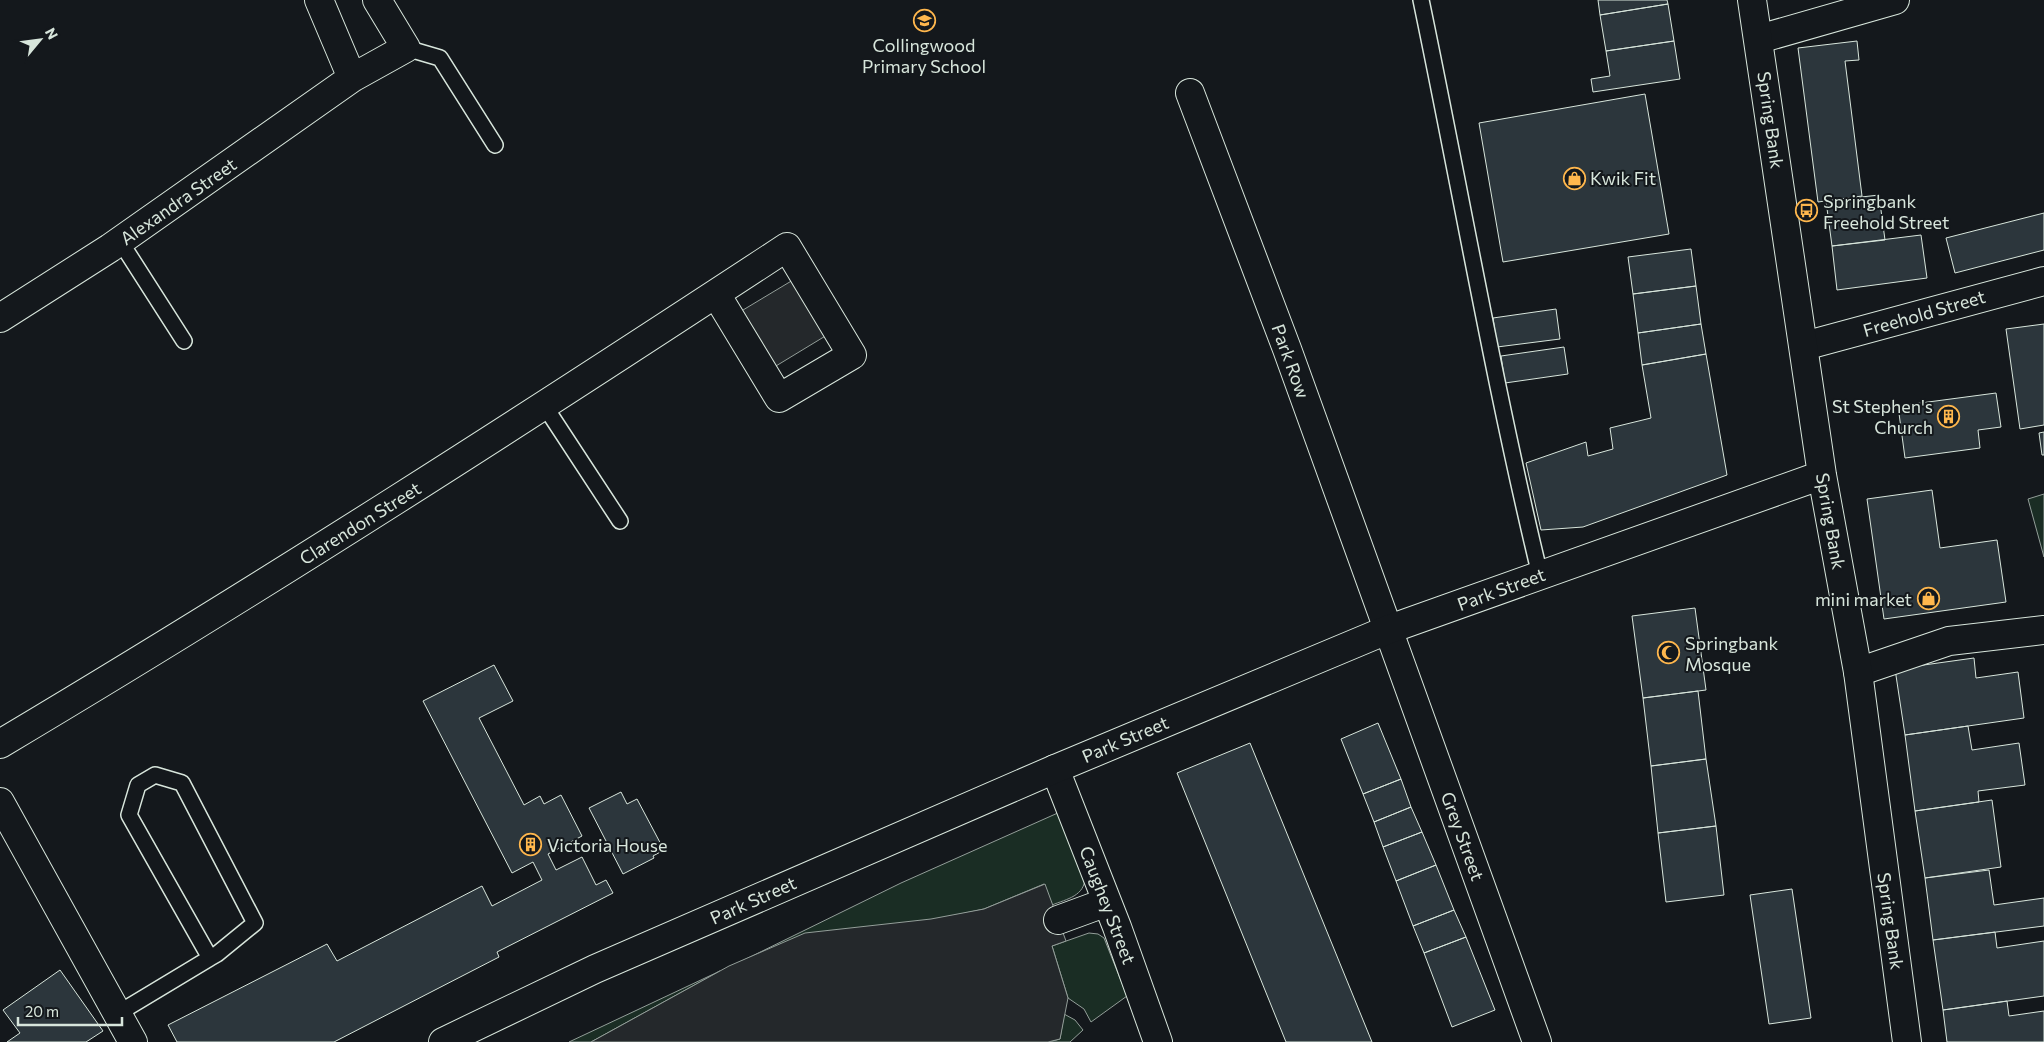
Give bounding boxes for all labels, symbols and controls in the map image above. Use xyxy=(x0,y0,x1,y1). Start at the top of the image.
school or university icon: Collingwood Primary School xyxy=(912,8,936,32)
north arrow xyxy=(15,15,65,65)
text: N xyxy=(42,25,62,42)
place label: Collingwood Primary School xyxy=(862,34,986,77)
street label: Spring Bank xyxy=(1753,70,1789,170)
street label: Alexandra Street xyxy=(116,153,240,249)
shop icon: Kwik Fit xyxy=(1562,166,1586,190)
place label: Kwik Fit xyxy=(1590,167,1656,189)
place label: Springbank Freehold Street xyxy=(1823,190,1949,233)
bus stop icon: Springbank Freehold Street xyxy=(1795,199,1819,223)
street label: Freehold Street xyxy=(1860,285,1988,341)
street label: Park Row xyxy=(1267,321,1315,401)
place label: St Stephen's Church xyxy=(1832,395,1933,438)
building icon: St Stephen's Church xyxy=(1937,404,1961,428)
street label: Spring Bank xyxy=(1812,471,1850,571)
street label: Clarendon Street xyxy=(295,477,425,569)
street label: Park Street xyxy=(1454,563,1548,615)
shop icon: mini market xyxy=(1916,587,1940,611)
place label: mini market xyxy=(1815,588,1912,610)
place label: Springbank Mosque xyxy=(1685,632,1778,675)
mosque icon: Springbank Mosque xyxy=(1657,641,1681,665)
street label: Park Street xyxy=(1078,711,1172,767)
street label: Grey Street xyxy=(1437,789,1489,883)
building icon: Victoria House xyxy=(519,833,543,857)
place label: Victoria House xyxy=(547,834,668,856)
street label: Caughey Street xyxy=(1075,843,1141,967)
street label: Park Street xyxy=(707,871,799,929)
street label: Spring Bank xyxy=(1873,871,1909,971)
scale bar xyxy=(18,994,121,1026)
text: 20 m xyxy=(25,1002,59,1020)

